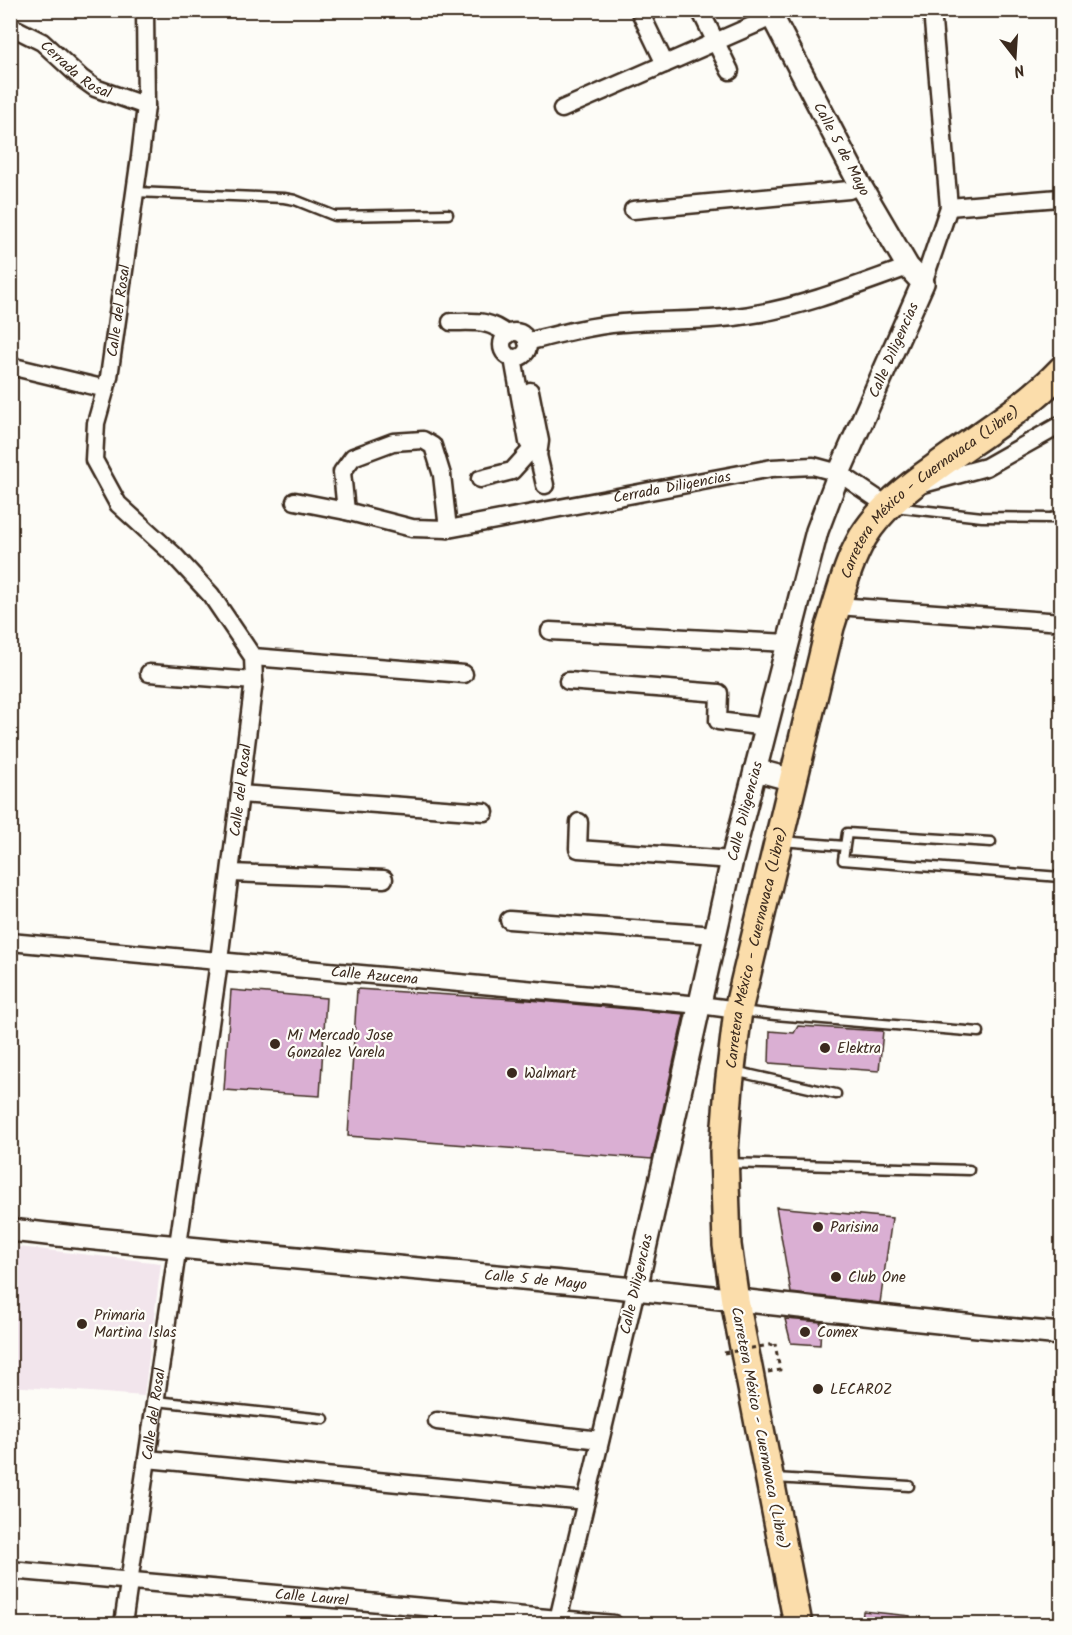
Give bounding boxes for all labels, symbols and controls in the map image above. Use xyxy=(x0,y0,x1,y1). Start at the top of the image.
north arrow xyxy=(985,27,1045,87)
street label: Cerrada Rosal xyxy=(34,35,115,106)
text: N xyxy=(1010,56,1027,83)
street label: Calle 5 de Mayo xyxy=(806,98,876,201)
street label: Calle del Rosal xyxy=(101,263,138,359)
street label: Calle Diligencias xyxy=(863,298,926,402)
street label: Carretera México - Cuernavaca (Libre) xyxy=(835,400,1026,582)
street label: Cerrada Diligencias xyxy=(611,465,734,511)
street label: Calle del Rosal xyxy=(224,742,259,838)
street label: Calle Diligencias xyxy=(721,758,770,864)
street label: Carretera México - Cuernavaca (Libre) xyxy=(720,825,795,1070)
street label: Calle Azucena xyxy=(330,960,419,992)
place label: Mi Mercado Jose Gonzalez Varela xyxy=(287,1024,393,1065)
marker: Mi Mercado Jose Gonzalez Varela xyxy=(268,1037,282,1051)
place label: Elektra xyxy=(837,1037,881,1061)
marker: Elektra xyxy=(818,1041,832,1055)
place label: Walmart xyxy=(524,1062,576,1086)
marker: Walmart xyxy=(505,1066,519,1080)
place label: Parisina xyxy=(830,1216,879,1240)
marker: Parisina xyxy=(811,1220,825,1234)
street label: Calle Diligencias xyxy=(614,1231,660,1337)
street label: Calle 5 de Mayo xyxy=(483,1264,588,1297)
place label: Club One xyxy=(848,1266,906,1290)
marker: Club One xyxy=(829,1270,843,1284)
place label: Primaria Martina Islas xyxy=(94,1304,177,1345)
street label: Carretera México - Cuernavaca (Libre) xyxy=(724,1305,794,1551)
marker: Primaria Martina Islas xyxy=(75,1317,89,1331)
place label: Comex xyxy=(817,1321,858,1345)
marker: Comex xyxy=(798,1325,812,1339)
street label: Calle del Rosal xyxy=(136,1366,173,1462)
place label: LECAROZ xyxy=(830,1378,892,1402)
marker: LECAROZ xyxy=(811,1382,825,1396)
street label: Calle Laurel xyxy=(274,1583,350,1613)

